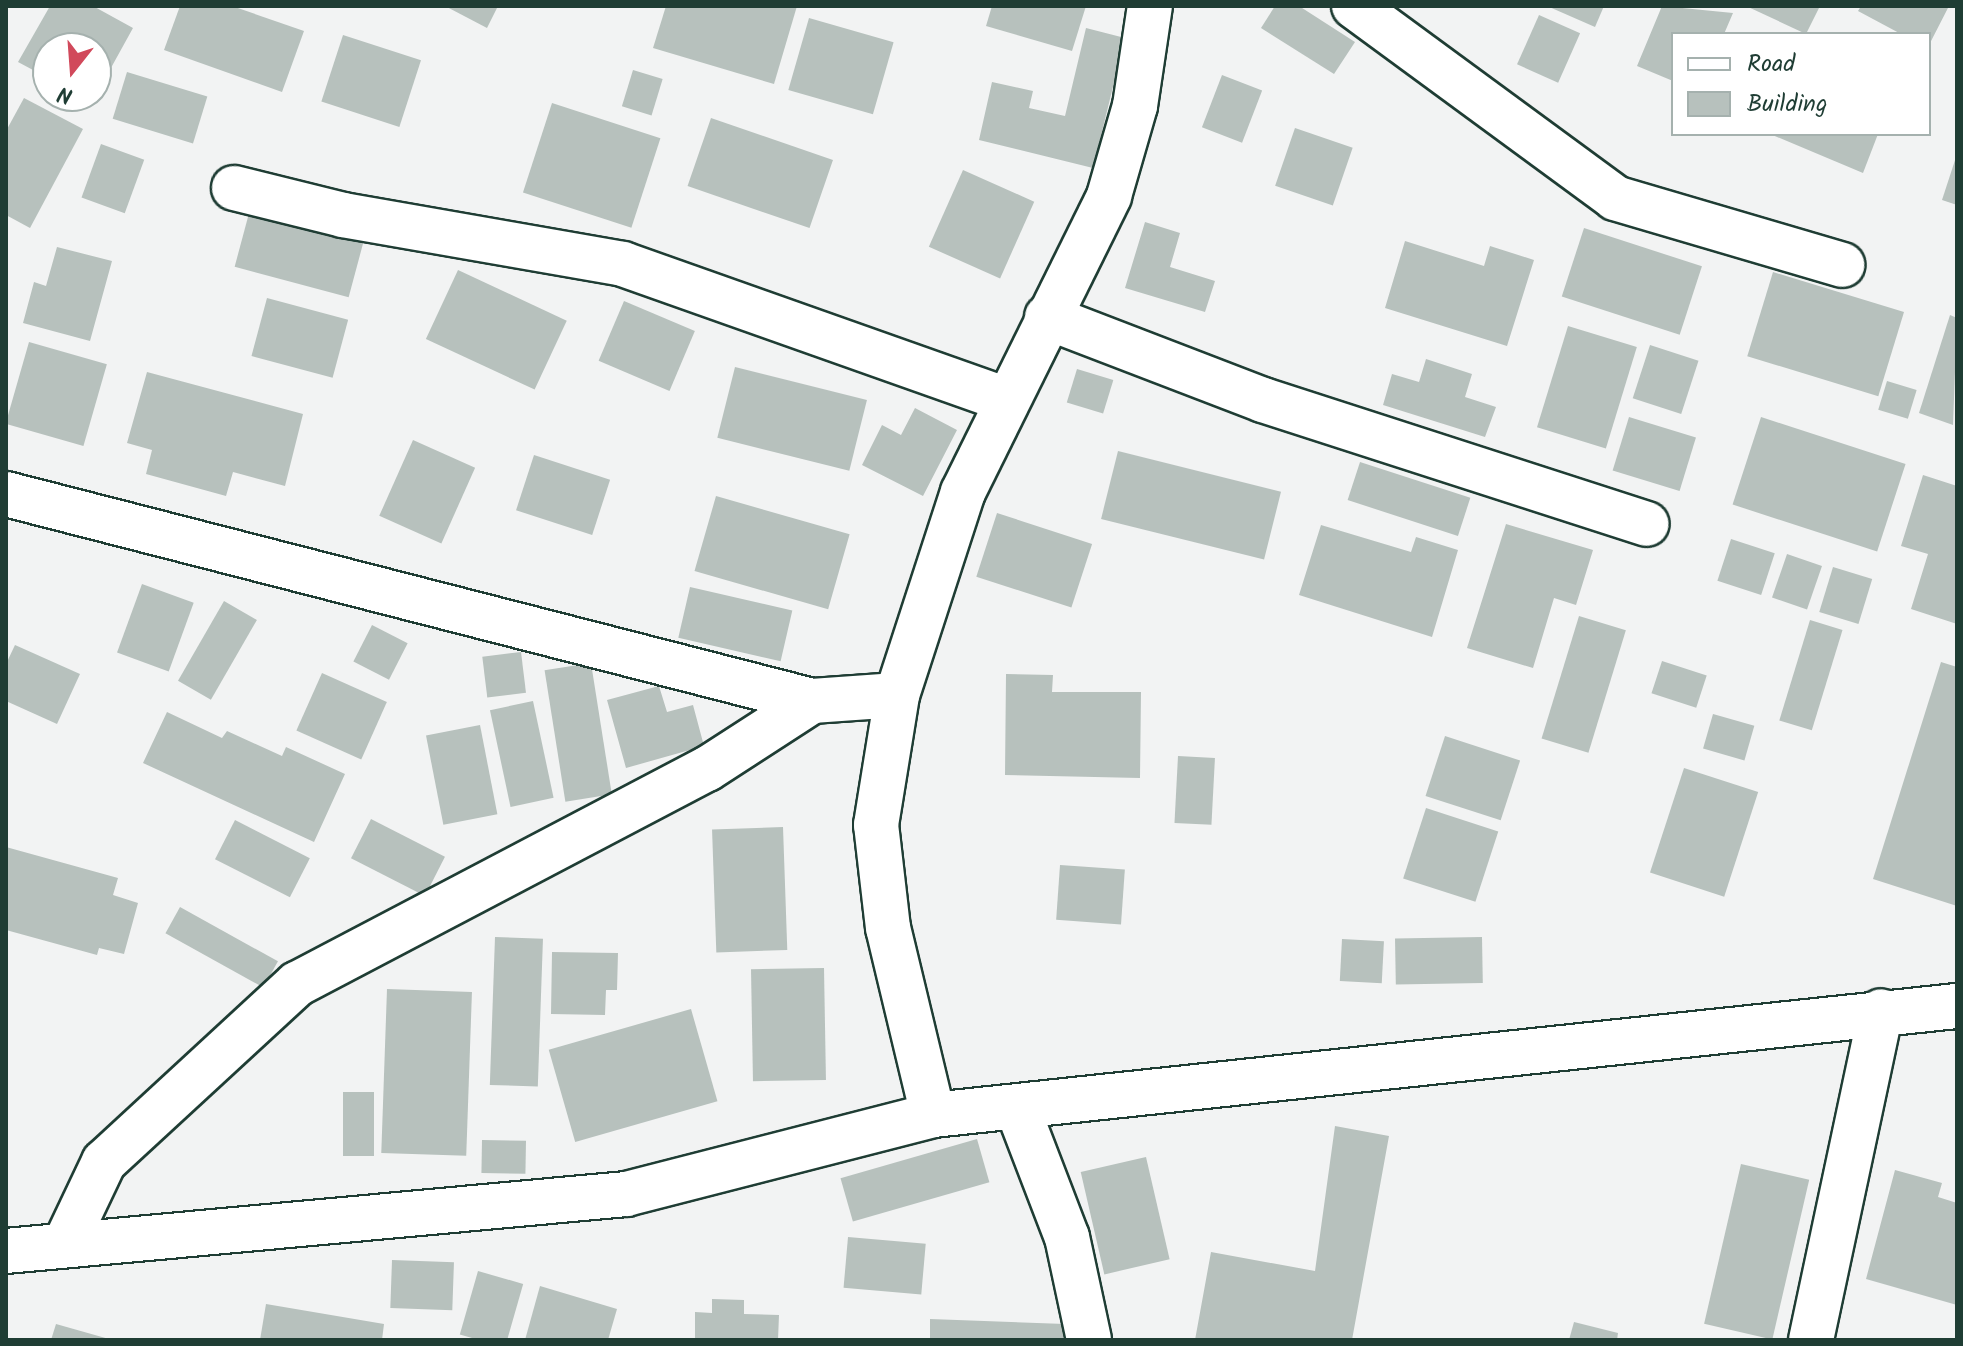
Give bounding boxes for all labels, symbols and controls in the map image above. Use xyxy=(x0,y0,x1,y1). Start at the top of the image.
north arrow xyxy=(32,32,112,112)
legend xyxy=(1671,32,1931,136)
text: Road xyxy=(1747,45,1795,84)
text: N xyxy=(54,75,77,112)
text: Building xyxy=(1747,85,1827,124)

